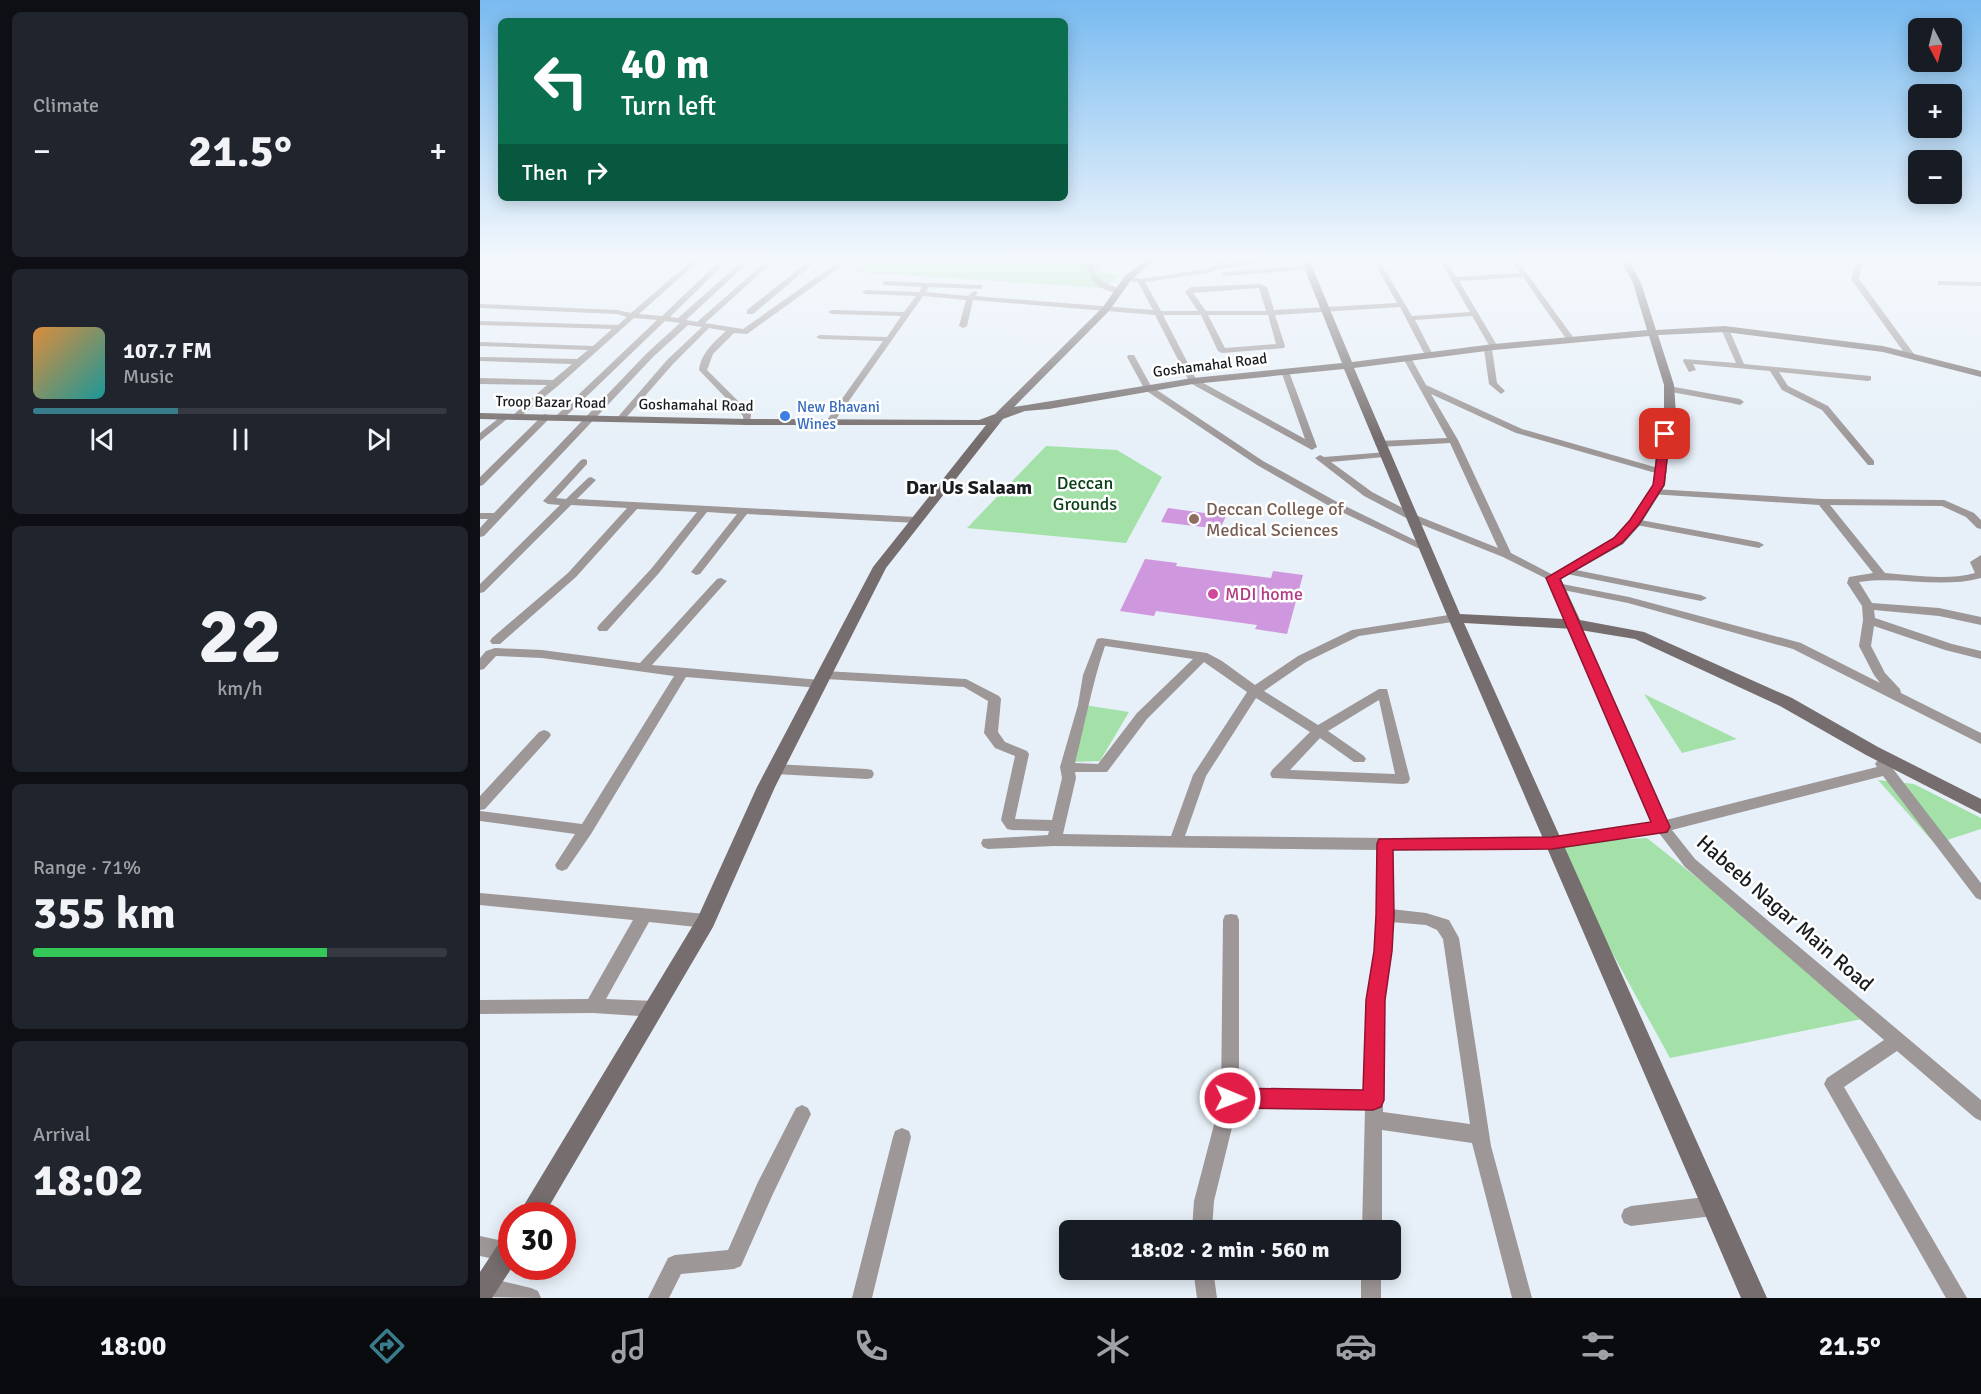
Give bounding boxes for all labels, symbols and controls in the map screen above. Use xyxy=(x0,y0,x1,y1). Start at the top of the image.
north arrow xyxy=(1908,18,1962,72)
map controls xyxy=(1908,18,1962,204)
text: 40 m xyxy=(621,39,710,90)
icon: left xyxy=(522,42,600,120)
button: + xyxy=(1908,84,1962,138)
text: Turn left xyxy=(621,90,716,123)
text: Climate xyxy=(33,93,99,118)
text: 21.5° xyxy=(188,124,292,179)
text: − xyxy=(33,131,51,172)
text: + xyxy=(429,131,447,172)
button: − xyxy=(1908,150,1962,204)
icon: right xyxy=(580,156,613,189)
text: Then xyxy=(522,159,568,186)
text: 107.7 FM xyxy=(123,337,212,364)
street label: Goshamahal Road xyxy=(1152,349,1268,381)
text: Music xyxy=(123,364,174,389)
street label: Troop Bazar Road xyxy=(496,392,607,412)
street label: Goshamahal Road xyxy=(638,395,754,415)
place label: New Bhavani Wines xyxy=(797,398,880,433)
pin xyxy=(1639,408,1690,459)
marker: New Bhavani Wines xyxy=(778,409,792,423)
icon: arrive xyxy=(1648,417,1681,450)
icon: previous xyxy=(86,423,119,456)
icon: pause xyxy=(224,423,257,456)
icon: next xyxy=(362,423,395,456)
park label: Deccan Grounds xyxy=(1053,472,1117,515)
district label: Dar Us Salaam xyxy=(906,475,1032,500)
place label: Deccan College of Medical Sciences xyxy=(1206,498,1344,541)
marker: Deccan College of Medical Sciences xyxy=(1187,512,1201,526)
place label: MDI home xyxy=(1225,583,1303,605)
marker: MDI home xyxy=(1206,587,1220,601)
text: 22 xyxy=(198,589,282,685)
text: km/h xyxy=(217,676,263,701)
street label: Habeeb Nagar Main Road xyxy=(1691,829,1879,997)
text: Range · 71% xyxy=(33,855,141,880)
text: 355 km xyxy=(33,886,176,941)
position arrow xyxy=(1198,1066,1262,1130)
text: Arrival xyxy=(33,1122,91,1147)
text: 18:02 xyxy=(33,1153,143,1208)
speed limit sign: 30 xyxy=(498,1202,576,1280)
text: 18:02 · 2 min · 560 m xyxy=(1130,1236,1330,1263)
icon: directions xyxy=(366,1325,408,1367)
icon: music xyxy=(608,1325,650,1367)
icon: phone xyxy=(850,1325,892,1367)
icon: climate xyxy=(1092,1325,1134,1367)
icon: car xyxy=(1335,1325,1377,1367)
icon: filters xyxy=(1577,1325,1619,1367)
text: 18:00 xyxy=(100,1330,166,1363)
text: 21.5° xyxy=(1819,1330,1881,1363)

